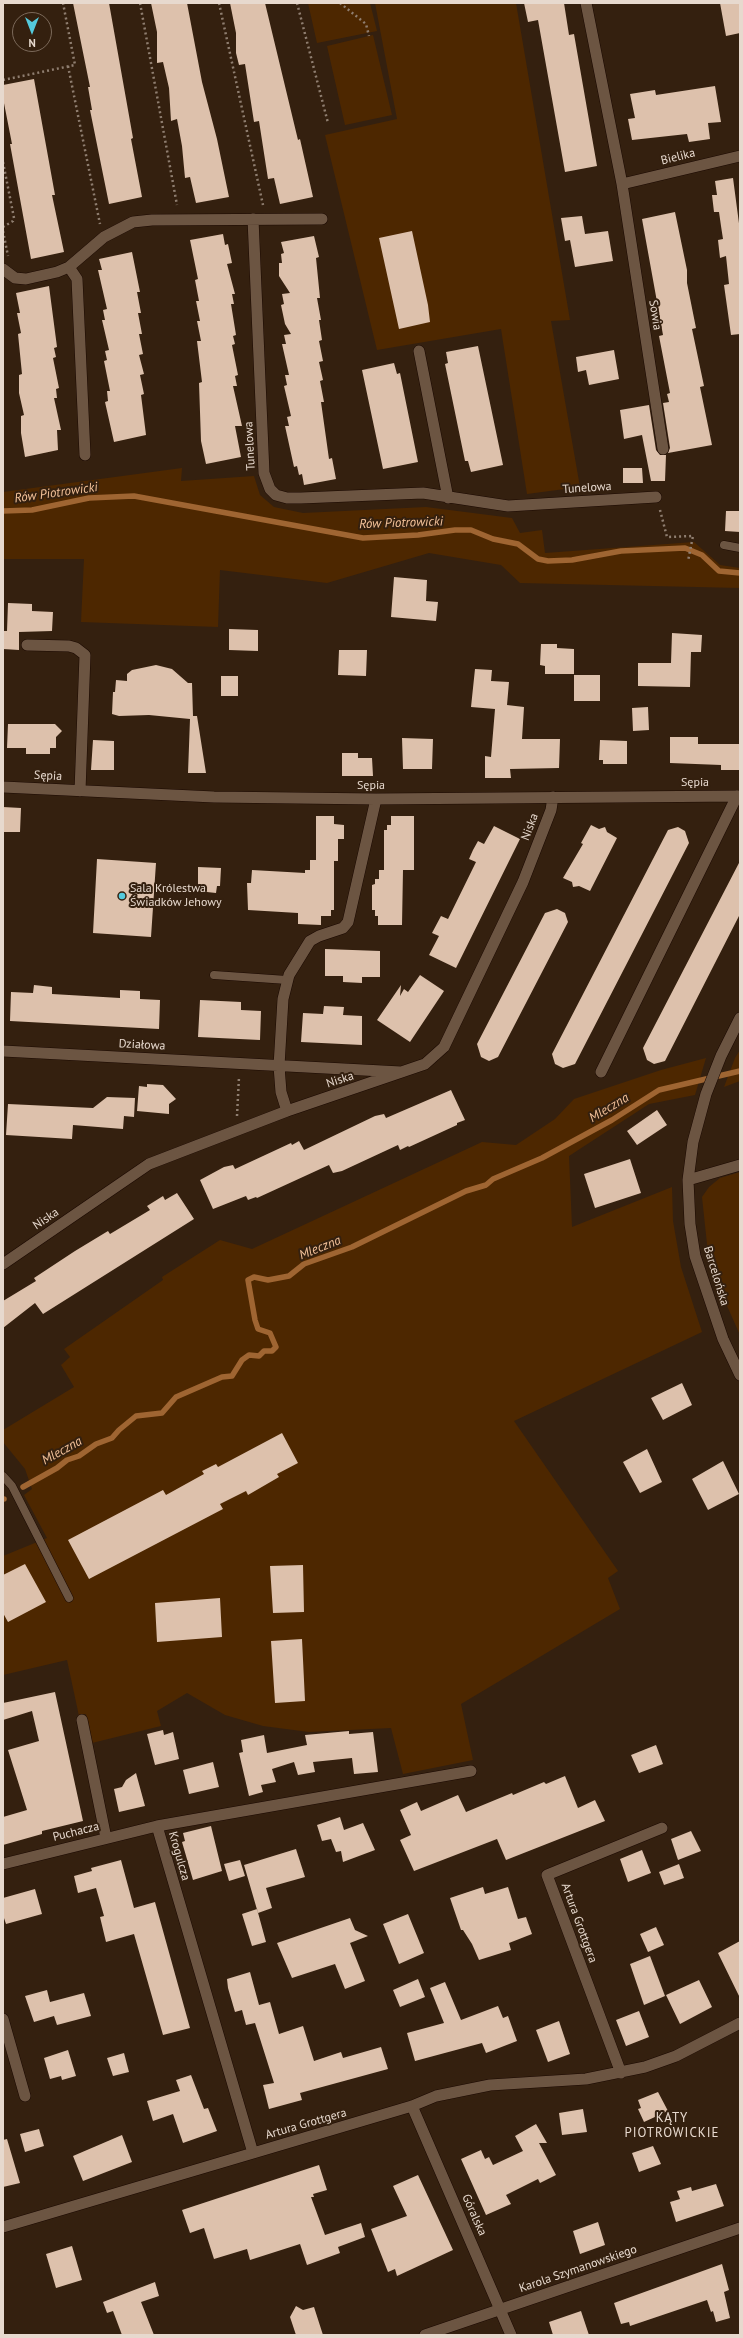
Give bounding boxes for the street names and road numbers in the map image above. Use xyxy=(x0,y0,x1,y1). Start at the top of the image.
street label: Bielika xyxy=(659,146,697,168)
street label: Sowia xyxy=(645,299,665,331)
street label: Tunelowa xyxy=(242,421,258,471)
street label: Tunelowa xyxy=(562,479,612,497)
street label: Sępia xyxy=(34,768,62,784)
street label: Sępia xyxy=(681,776,709,790)
street label: Sępia xyxy=(357,779,385,793)
street label: Niska xyxy=(518,811,542,843)
street label: Działowa xyxy=(118,1037,166,1053)
street label: Niska xyxy=(324,1069,356,1091)
street label: Niska xyxy=(30,1205,62,1233)
street label: Barcelońska xyxy=(700,1244,732,1308)
street label: Puchacza xyxy=(51,1819,101,1845)
street label: Krogulcza xyxy=(165,1830,193,1882)
street label: Artura Grottgera xyxy=(558,1881,600,1965)
street label: Artura Grottgera xyxy=(264,2106,348,2142)
street label: Góralska xyxy=(458,2192,490,2238)
street label: Karola Szymanowskiego xyxy=(517,2242,639,2296)

